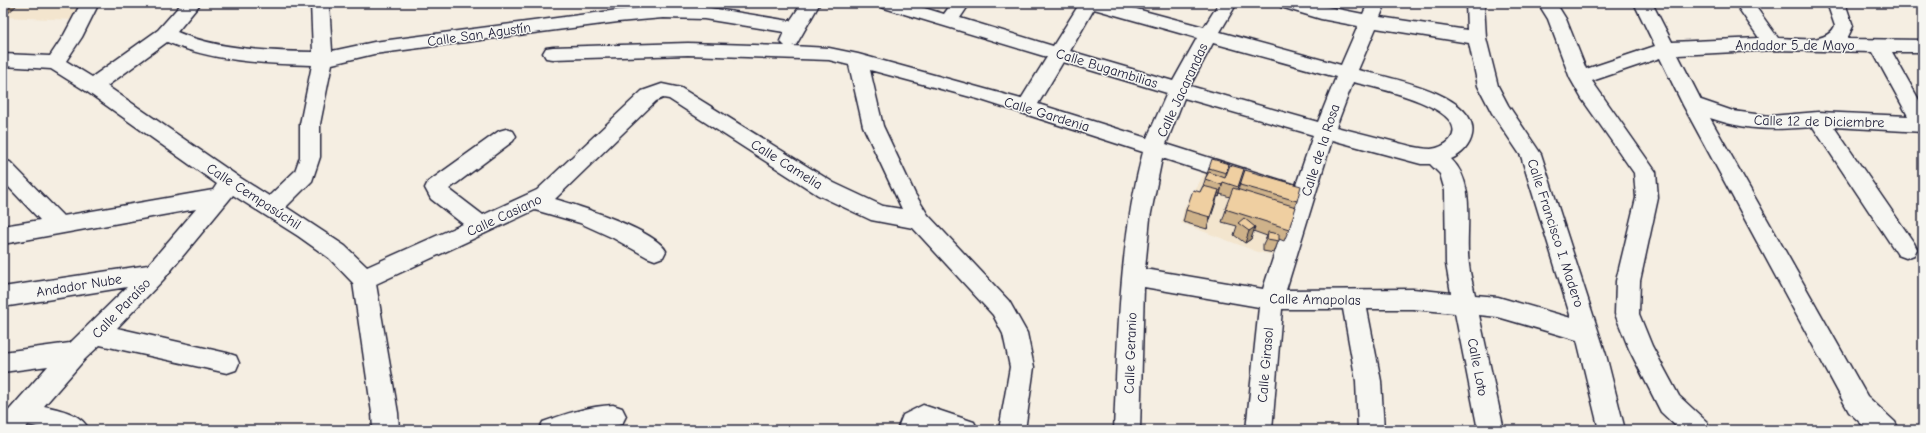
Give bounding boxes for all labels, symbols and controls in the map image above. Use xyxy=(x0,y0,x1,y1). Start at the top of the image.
street label: Calle San Agustín xyxy=(426,19,532,50)
street label: Andador 5 de Mayo xyxy=(1735,37,1855,54)
street label: Calle Jacarandas xyxy=(1153,40,1212,140)
street label: Calle Bugambilias xyxy=(1054,45,1160,92)
street label: Calle Gardenia xyxy=(1002,93,1092,136)
street label: Calle de la Rosa xyxy=(1298,102,1343,199)
street label: Calle 12 de Diciembre xyxy=(1754,112,1884,131)
street label: Calle Camelia xyxy=(748,136,826,193)
street label: Calle Francisco I. Madero xyxy=(1524,157,1588,309)
street label: Calle Cempasúchil xyxy=(203,160,304,233)
street label: Calle Casiano xyxy=(464,191,544,240)
street label: Andador Nube xyxy=(35,270,123,301)
street label: Calle Paraíso xyxy=(88,275,154,342)
street label: Calle Amapolas xyxy=(1269,290,1361,309)
street label: Calle Geranio xyxy=(1121,312,1140,394)
street label: Calle Girasol xyxy=(1254,327,1277,403)
street label: Calle Loto xyxy=(1464,337,1491,398)

